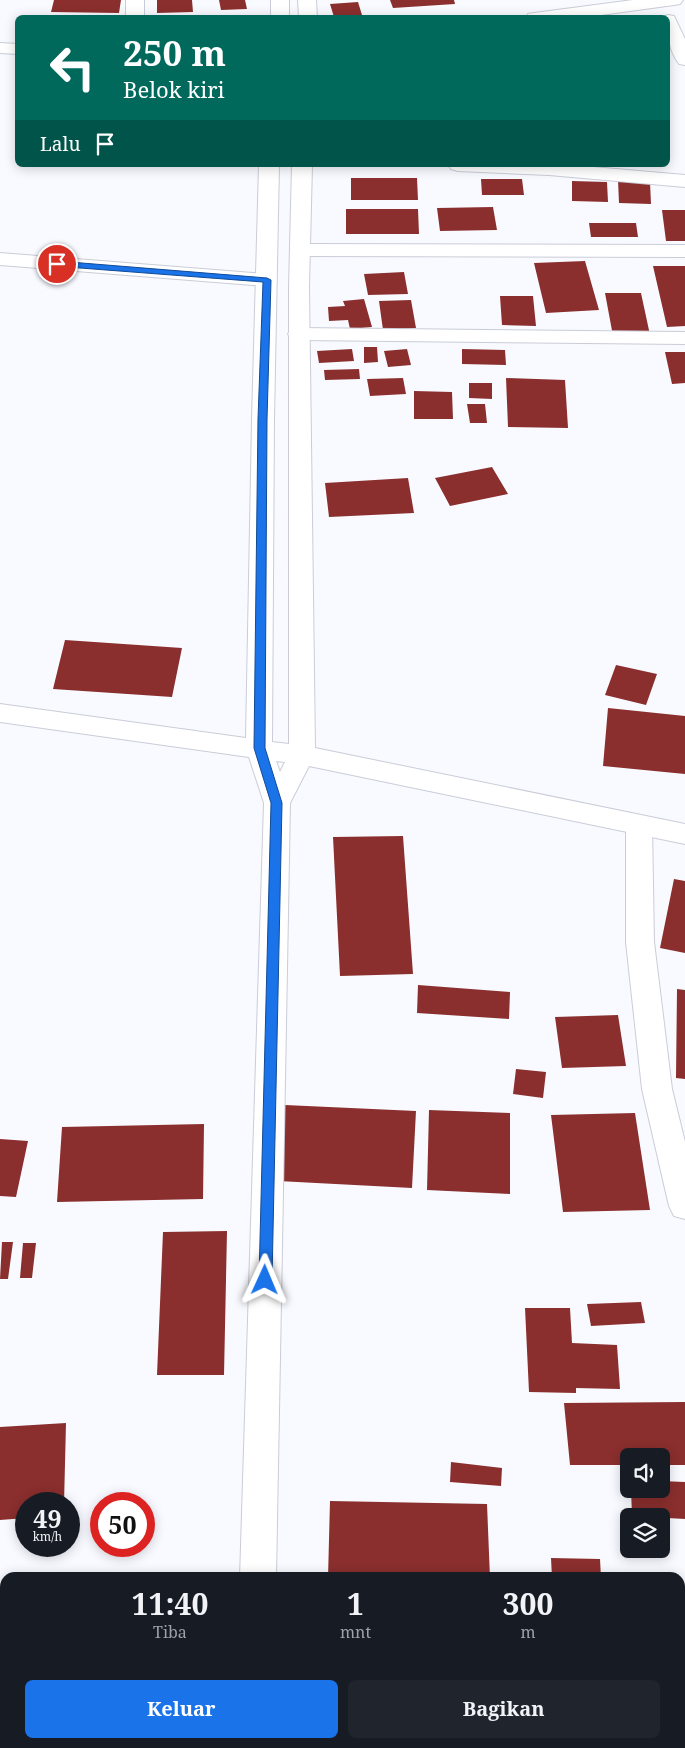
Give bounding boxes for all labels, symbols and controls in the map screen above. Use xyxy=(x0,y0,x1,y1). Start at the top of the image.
text: 250 m xyxy=(123,29,226,76)
icon: left xyxy=(40,35,105,100)
text: Belok kiri xyxy=(123,74,225,104)
icon: arrive xyxy=(91,130,119,158)
text: Lalu xyxy=(40,131,81,157)
pin xyxy=(36,243,78,285)
icon: arrive xyxy=(43,250,71,278)
position arrow xyxy=(238,1253,290,1305)
map controls xyxy=(620,1448,670,1558)
button: sound xyxy=(620,1448,670,1498)
speed limit sign: 50 xyxy=(90,1492,155,1557)
text: 49 xyxy=(33,1501,62,1535)
button: layers xyxy=(620,1508,670,1558)
text: km/h xyxy=(33,1528,62,1545)
text: 11:40 xyxy=(132,1583,208,1624)
text: 1 xyxy=(347,1583,364,1624)
text: 300 xyxy=(503,1583,553,1624)
text: Tiba xyxy=(153,1621,187,1643)
text: mnt xyxy=(340,1621,371,1643)
text: m xyxy=(520,1621,536,1643)
button: Keluar xyxy=(25,1680,338,1738)
button: Bagikan xyxy=(348,1680,660,1738)

